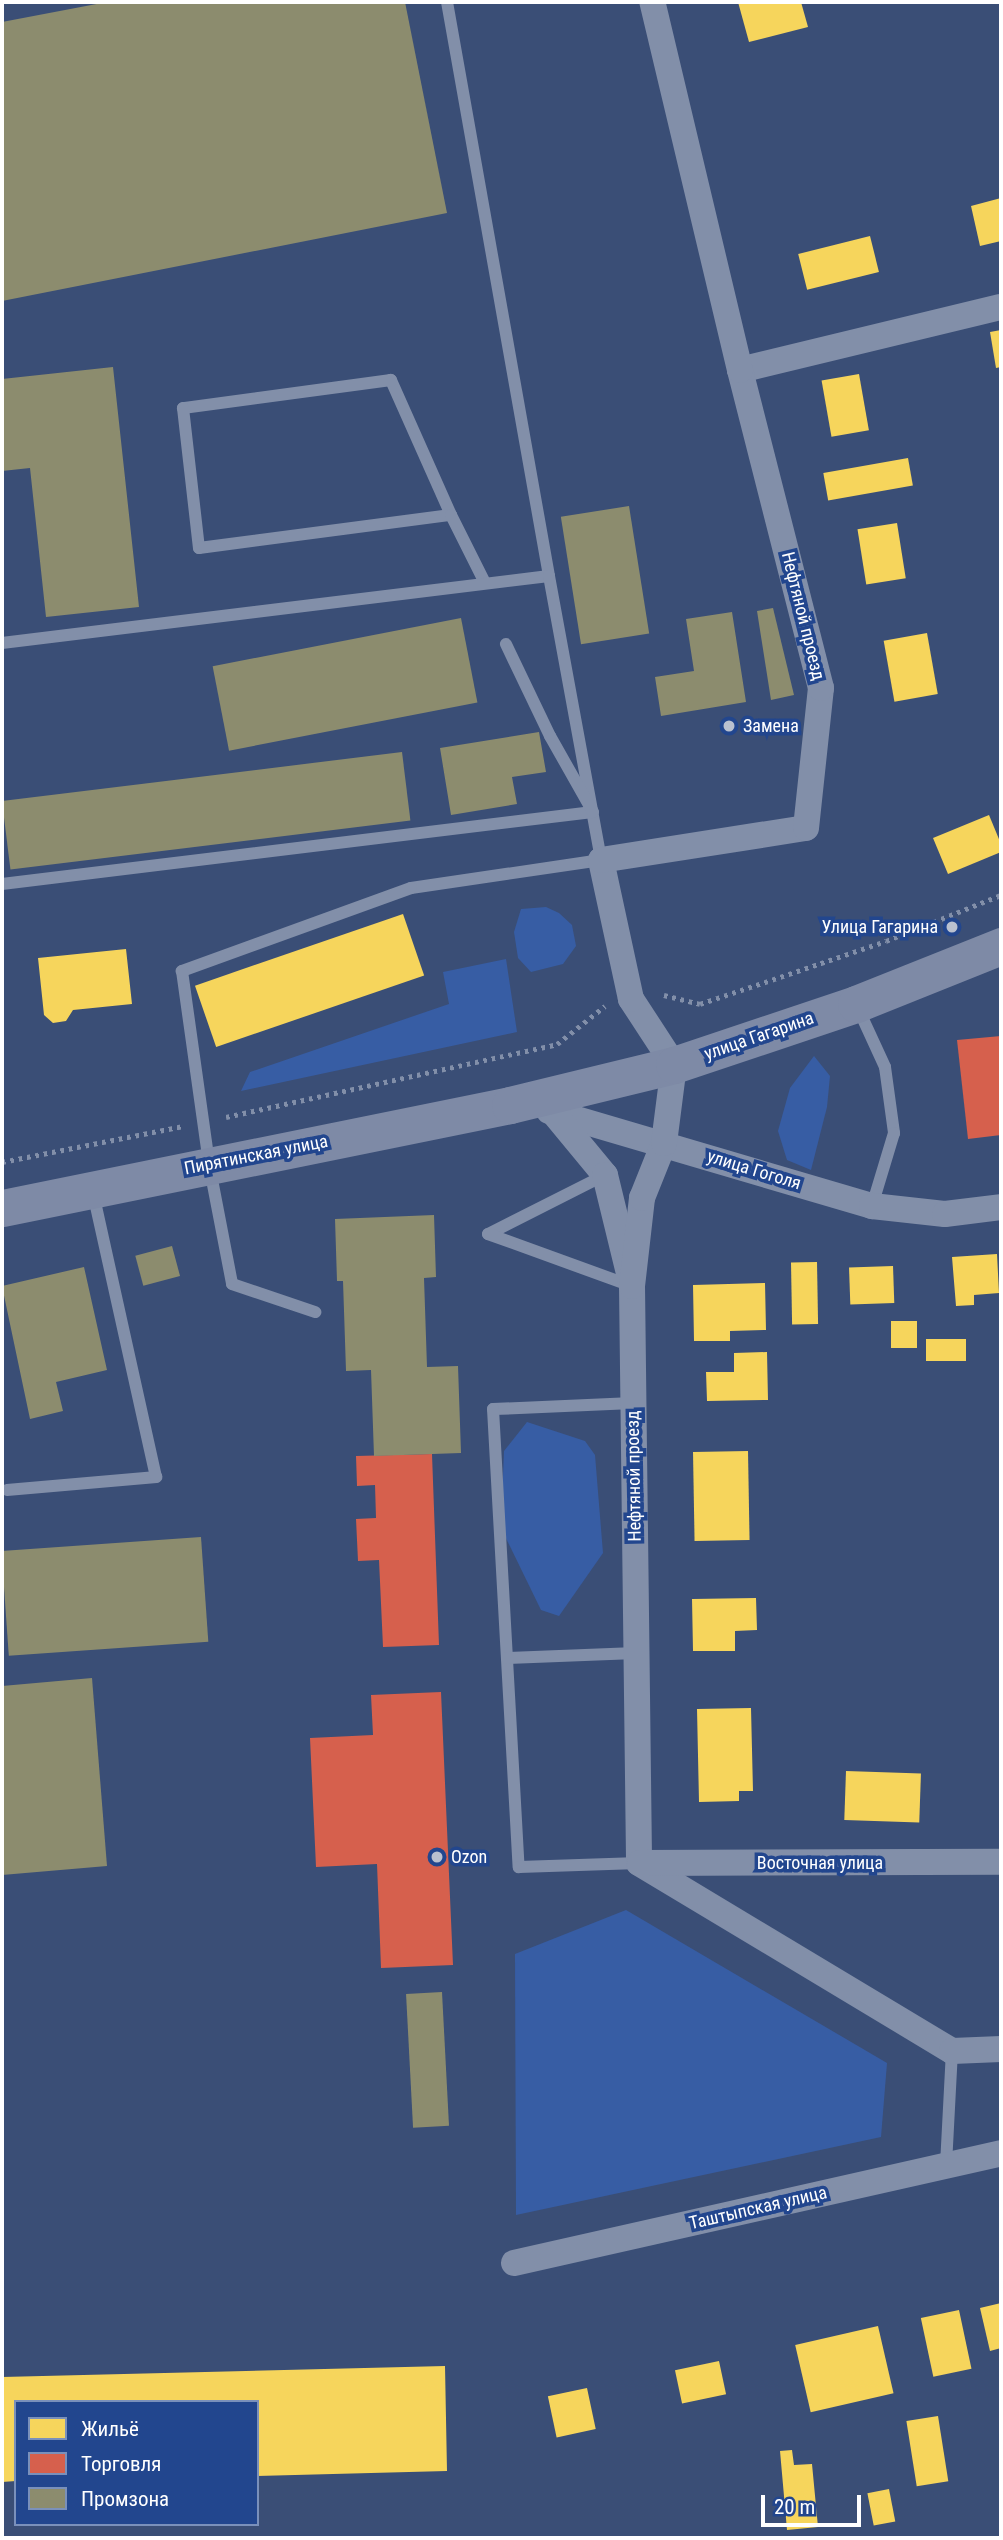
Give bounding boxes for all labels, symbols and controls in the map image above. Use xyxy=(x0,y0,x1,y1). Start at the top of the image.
street label: Нефтяной проезд xyxy=(777,550,829,682)
place label: Замена xyxy=(743,715,799,737)
marker: Замена xyxy=(721,718,737,734)
place label: Улица Гагарина xyxy=(822,916,938,938)
marker: Улица Гагарина xyxy=(944,919,960,935)
street label: улица Гагарина xyxy=(701,1007,817,1065)
street label: Пирятинская улица xyxy=(182,1130,330,1180)
street label: улица Гоголя xyxy=(704,1145,804,1195)
street label: Нефтяной проезд xyxy=(622,1410,646,1542)
place label: Ozon xyxy=(451,1846,487,1868)
marker: Ozon xyxy=(429,1849,445,1865)
street label: Восточная улица xyxy=(757,1852,883,1874)
street label: Таштыпская улица xyxy=(687,2182,829,2234)
legend xyxy=(14,2400,259,2526)
text: Жильё xyxy=(81,2417,139,2441)
text: Торговля xyxy=(81,2452,161,2476)
scale bar xyxy=(765,2480,865,2524)
text: Промзона xyxy=(81,2487,169,2511)
text: 20 m xyxy=(774,2495,815,2519)

